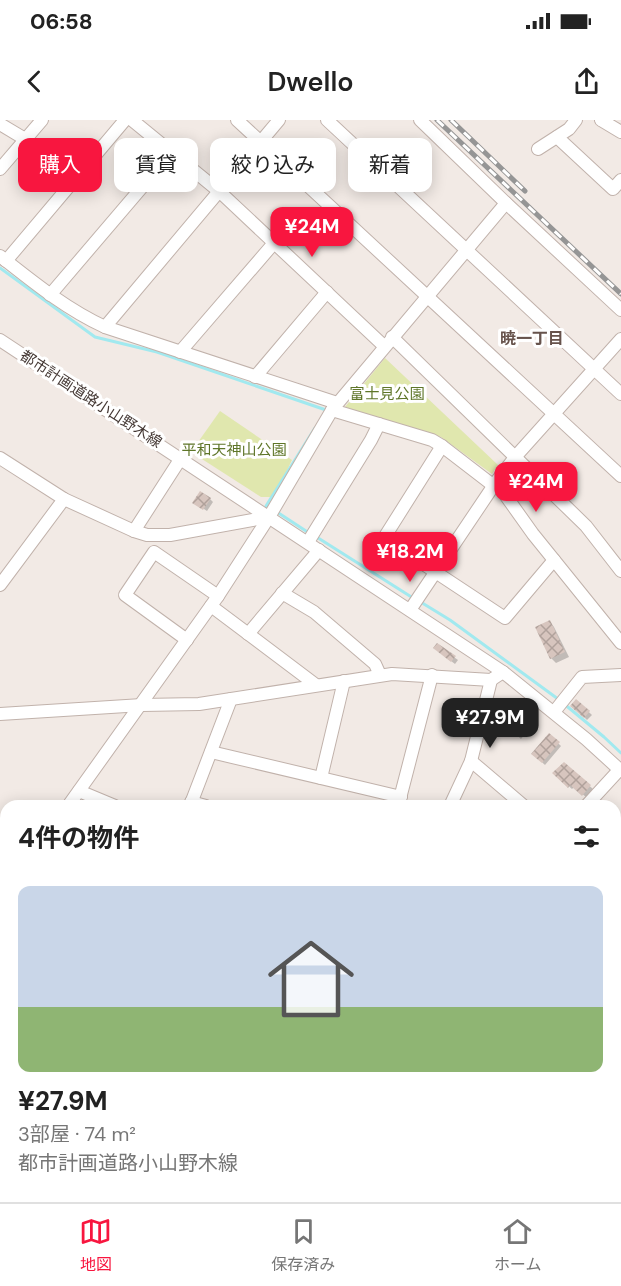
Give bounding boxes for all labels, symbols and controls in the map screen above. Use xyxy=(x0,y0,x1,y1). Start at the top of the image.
text: 06:58 xyxy=(30,7,93,36)
text: Dwello xyxy=(267,64,354,99)
icon: back xyxy=(18,65,51,98)
icon: share xyxy=(570,65,603,98)
chip: 購入 xyxy=(18,138,102,192)
chip: 賃貸 xyxy=(114,138,198,192)
chip: 絞り込み xyxy=(210,138,336,192)
chip: 新着 xyxy=(348,138,432,192)
pin: ¥24M xyxy=(276,207,348,258)
text: ¥24M xyxy=(284,213,340,239)
district label: 暁一丁目 xyxy=(500,328,564,349)
street label: 都市計画道路小山野木線 xyxy=(16,346,166,452)
park label: 富士見公園 xyxy=(349,384,425,404)
park label: 平和天神山公園 xyxy=(181,440,287,460)
pin: ¥24M xyxy=(500,462,572,513)
text: ¥24M xyxy=(508,468,564,494)
pin: ¥18.2M xyxy=(361,532,459,583)
text: ¥18.2M xyxy=(376,538,444,564)
pin: ¥27.9M xyxy=(441,698,539,749)
text: ¥27.9M xyxy=(456,704,524,730)
icon: filters xyxy=(570,820,603,853)
text: 4件の物件 xyxy=(18,821,139,855)
icon: home xyxy=(257,925,365,1033)
text: ¥27.9M xyxy=(18,1084,107,1118)
text: 3部屋 · 74 m² xyxy=(18,1121,136,1147)
text: 都市計画道路小山野木線 xyxy=(18,1150,238,1176)
tab: 地図 xyxy=(79,1215,112,1275)
tab: 保存済み xyxy=(271,1215,335,1275)
tab: ホーム xyxy=(494,1215,542,1275)

